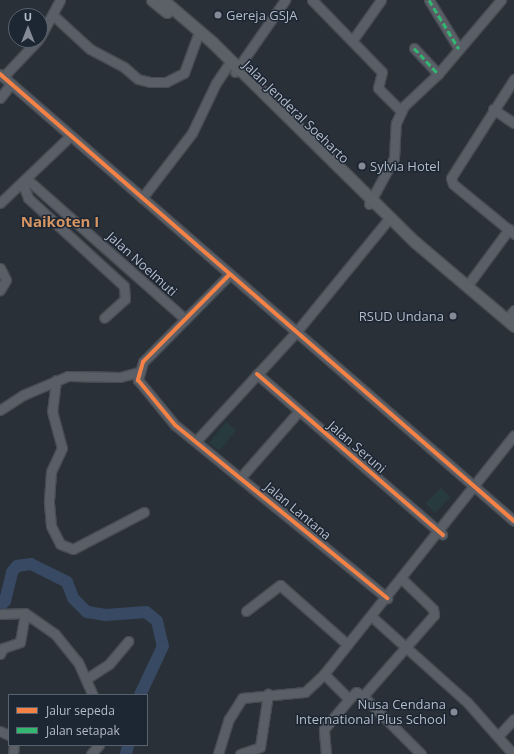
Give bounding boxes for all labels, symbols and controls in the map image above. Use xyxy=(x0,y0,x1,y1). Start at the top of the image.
place label: Gereja GSJA xyxy=(226,7,298,23)
north arrow xyxy=(8,8,48,48)
text: U xyxy=(24,9,32,24)
marker: Gereja GSJA xyxy=(213,10,223,20)
street label: Jalan Jenderal Soeharto xyxy=(240,57,352,167)
place label: Sylvia Hotel xyxy=(370,158,440,174)
marker: Sylvia Hotel xyxy=(357,161,367,171)
district label: Naikoten I xyxy=(21,213,99,231)
street label: Jalan Noelmuti xyxy=(104,229,180,299)
place label: RSUD Undana xyxy=(359,308,444,324)
marker: RSUD Undana xyxy=(447,310,459,322)
street label: Jalan Seruni xyxy=(325,418,389,476)
street label: Jalan Lantana xyxy=(262,479,334,543)
legend xyxy=(8,694,148,746)
place label: Nusa Cendana International Plus School xyxy=(295,697,446,728)
text: Jalur sepeda xyxy=(46,702,115,719)
marker: Nusa Cendana International Plus School xyxy=(449,707,459,717)
text: Jalan setapak xyxy=(46,722,120,739)

